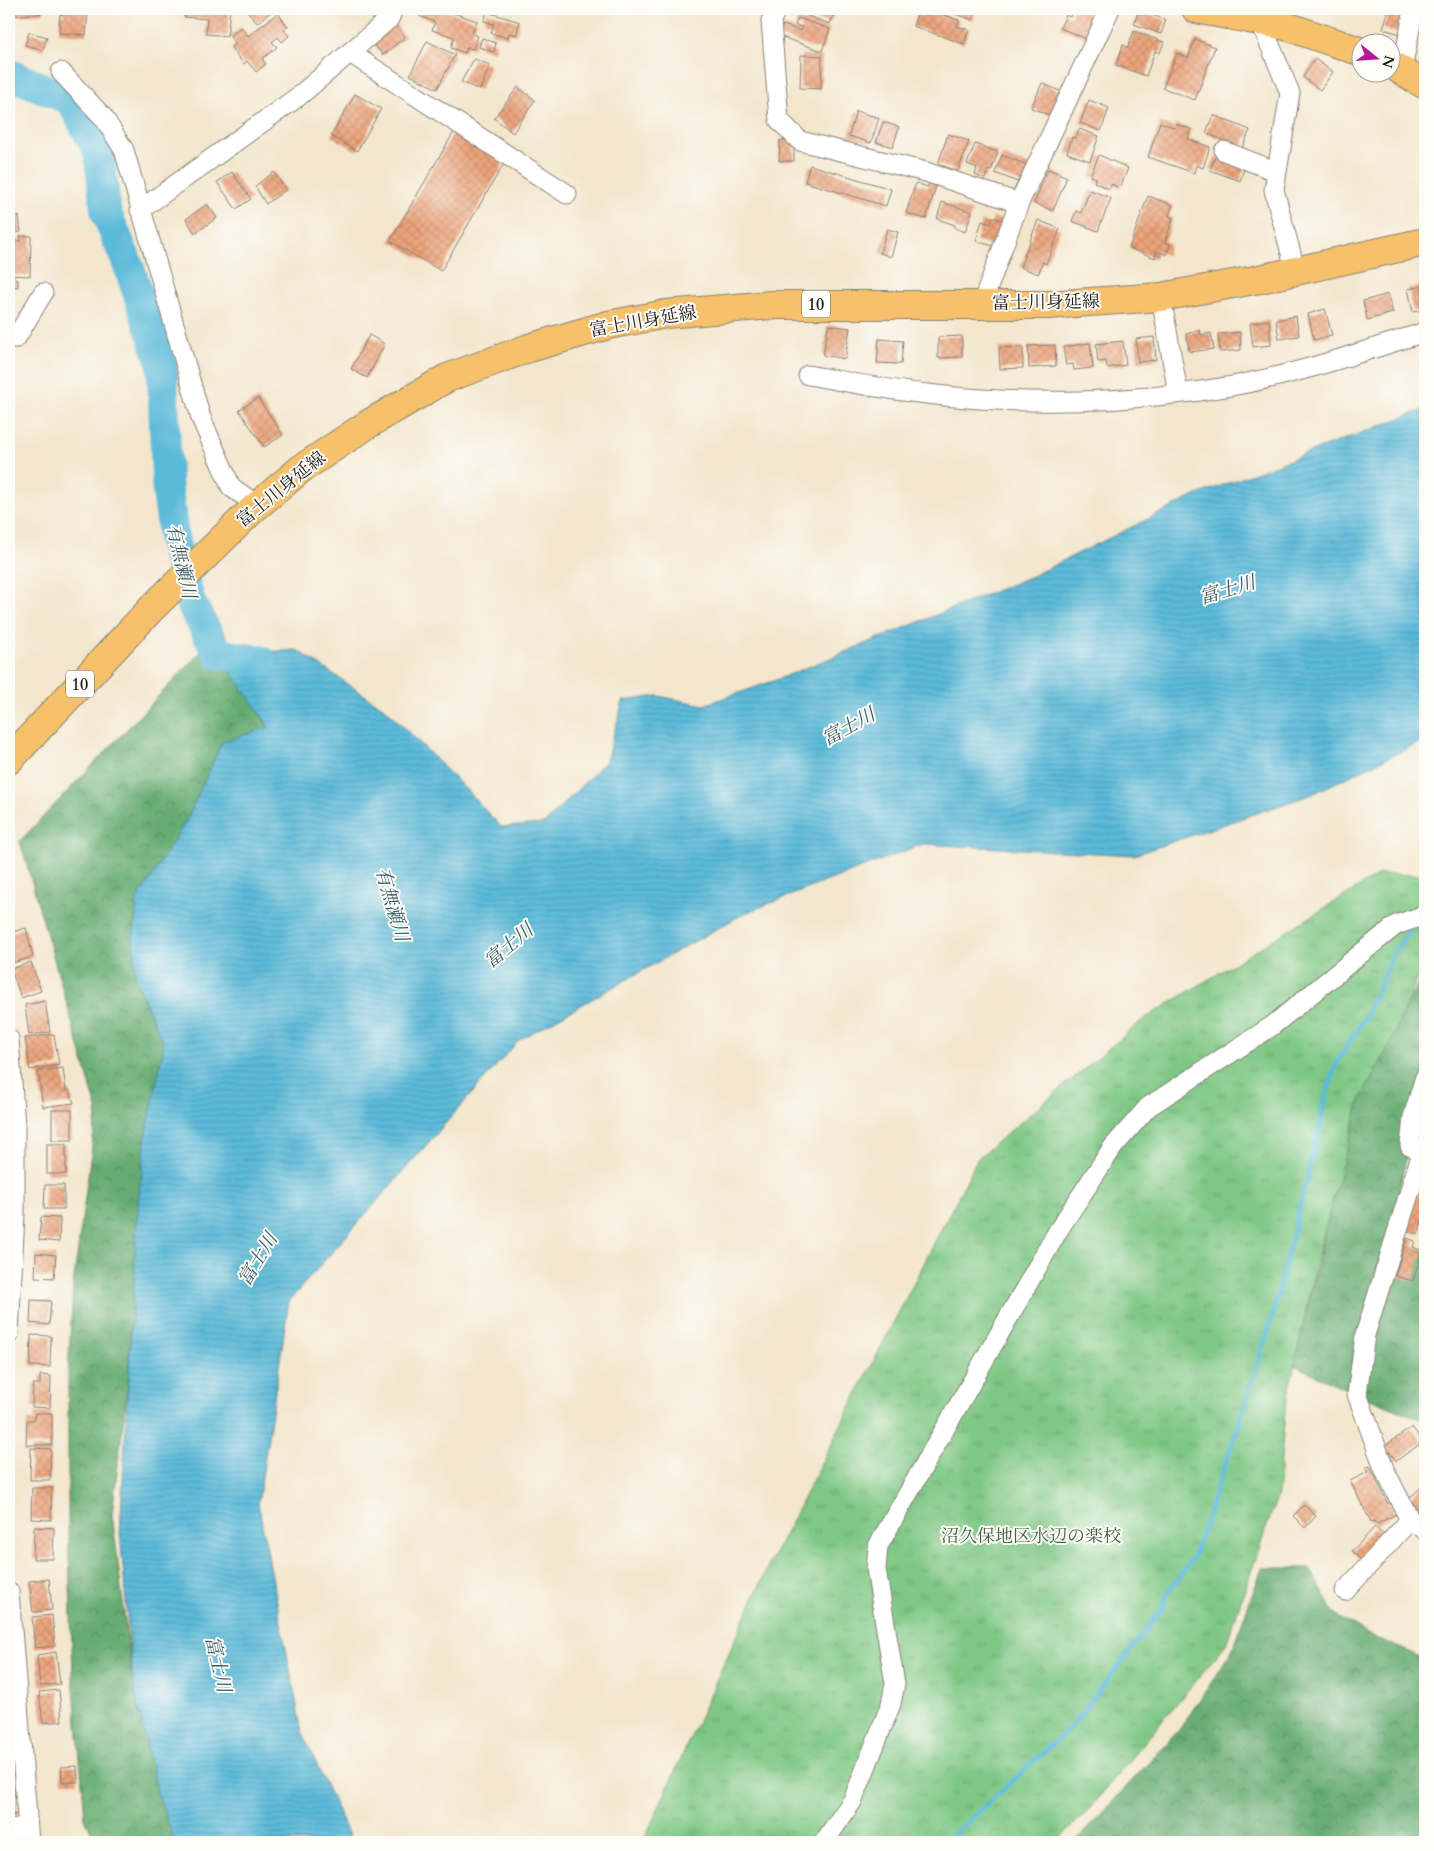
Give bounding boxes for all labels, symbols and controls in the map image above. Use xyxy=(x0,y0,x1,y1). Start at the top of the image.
north arrow xyxy=(1352,32,1402,82)
text: N xyxy=(1377,53,1399,70)
street label: 富士川身延線 xyxy=(992,289,1100,316)
road number: 10 xyxy=(802,290,830,318)
street label: 富士川身延線 xyxy=(588,300,698,343)
street label: 富士川身延線 xyxy=(231,446,331,533)
water label: 有無瀬川 xyxy=(160,521,203,603)
water label: 富士川 xyxy=(1196,569,1260,611)
road number: 10 xyxy=(66,671,94,698)
water label: 富士川 xyxy=(817,701,881,752)
water label: 有無瀬川 xyxy=(369,864,416,946)
water label: 富士川 xyxy=(478,916,540,974)
water label: 富士川 xyxy=(232,1227,285,1291)
park label: 沼久保地区水辺の楽校 xyxy=(941,1524,1121,1549)
water label: 富士川 xyxy=(199,1634,238,1697)

